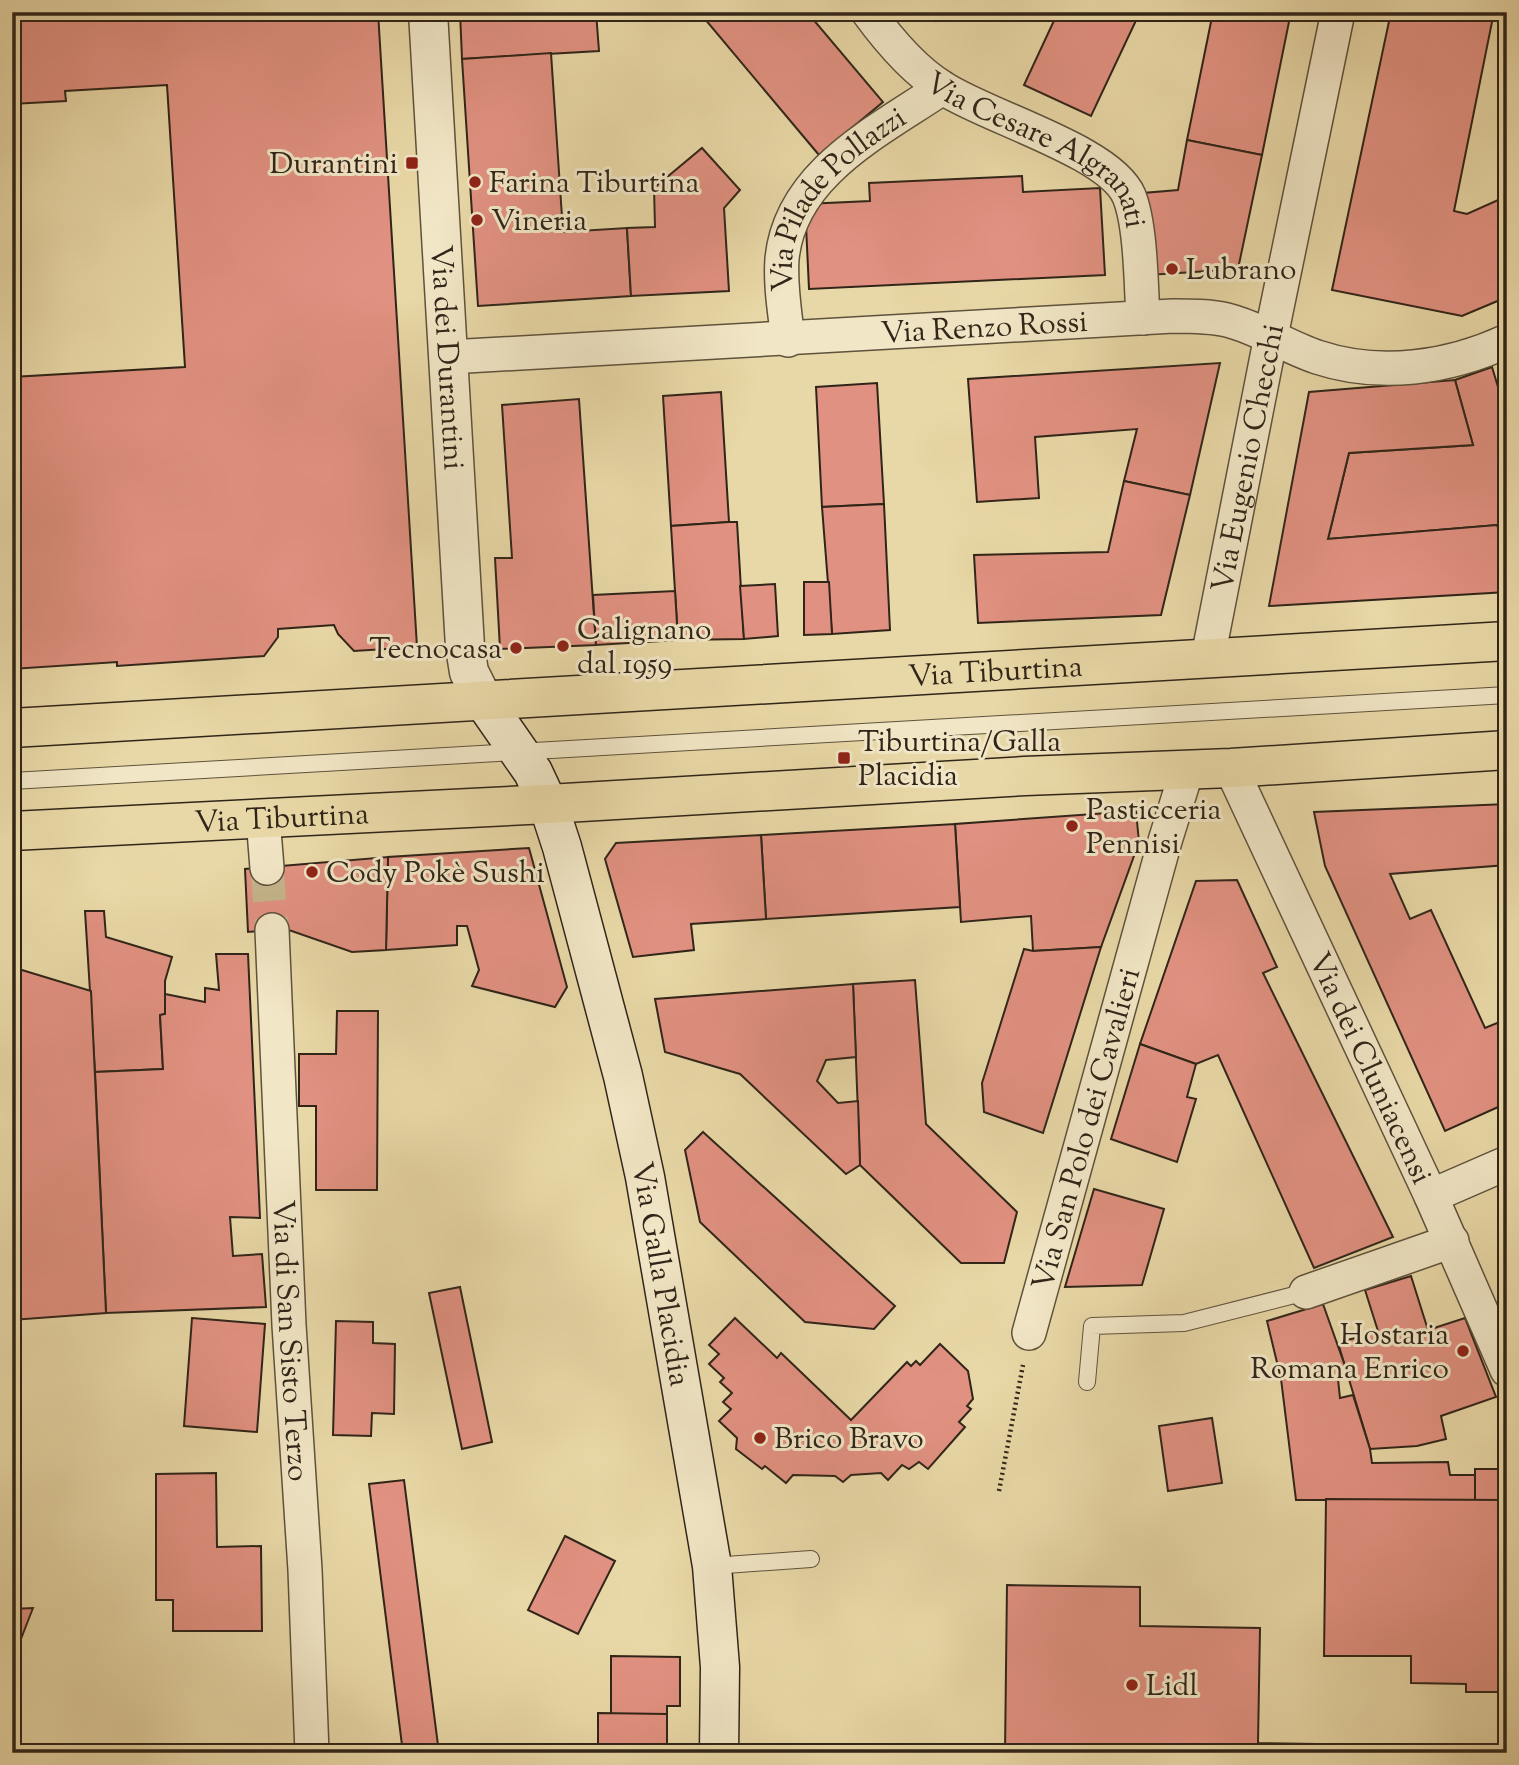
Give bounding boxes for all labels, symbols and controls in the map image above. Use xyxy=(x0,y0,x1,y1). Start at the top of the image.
street label: Via Cesare Algranati xyxy=(915,63,1156,231)
street label: Via Pilade Pollazzi xyxy=(762,98,916,292)
place label: Durantini xyxy=(269,144,398,187)
marker: Durantini xyxy=(404,155,420,171)
place label: Farina Tiburtina xyxy=(489,163,700,206)
marker: Farina Tiburtina xyxy=(467,174,483,190)
place label: Vineria xyxy=(491,201,587,244)
marker: Vineria xyxy=(469,212,485,228)
street label: Via dei Durantini xyxy=(418,244,474,471)
place label: Lubrano xyxy=(1186,250,1296,293)
marker: Lubrano xyxy=(1164,261,1180,277)
street label: Via Renzo Rossi xyxy=(880,302,1089,357)
street label: Via Eugenio Checchi xyxy=(1202,320,1297,596)
place label: Calignano dal 1959 xyxy=(577,610,711,687)
place label: Tecnocasa xyxy=(369,629,502,672)
marker: Calignano dal 1959 xyxy=(555,638,571,654)
marker: Tecnocasa xyxy=(508,640,524,656)
street label: Via Tiburtina xyxy=(907,647,1084,700)
place label: Tiburtina/Galla Placidia xyxy=(858,722,1061,799)
marker: Tiburtina/Galla Placidia xyxy=(836,750,852,766)
place label: Pasticceria Pennisi xyxy=(1086,790,1222,867)
street label: Via Tiburtina xyxy=(194,794,370,846)
marker: Pasticceria Pennisi xyxy=(1064,818,1080,834)
place label: Cody Pokè Sushi xyxy=(326,853,545,896)
marker: Cody Pokè Sushi xyxy=(304,864,320,880)
street label: Via dei Cluniacensi xyxy=(1296,946,1442,1192)
street label: Via San Polo dei Cavalieri xyxy=(1023,963,1153,1295)
street label: Via Galla Placidia xyxy=(618,1158,700,1390)
street label: Via di San Sisto Terzo xyxy=(260,1199,318,1483)
place label: Hostaria Romana Enrico xyxy=(1250,1315,1449,1392)
marker: Hostaria Romana Enrico xyxy=(1455,1343,1471,1359)
place label: Brico Bravo xyxy=(774,1419,924,1462)
marker: Brico Bravo xyxy=(752,1430,768,1446)
place label: Lidl xyxy=(1146,1666,1198,1709)
marker: Lidl xyxy=(1124,1677,1140,1693)

